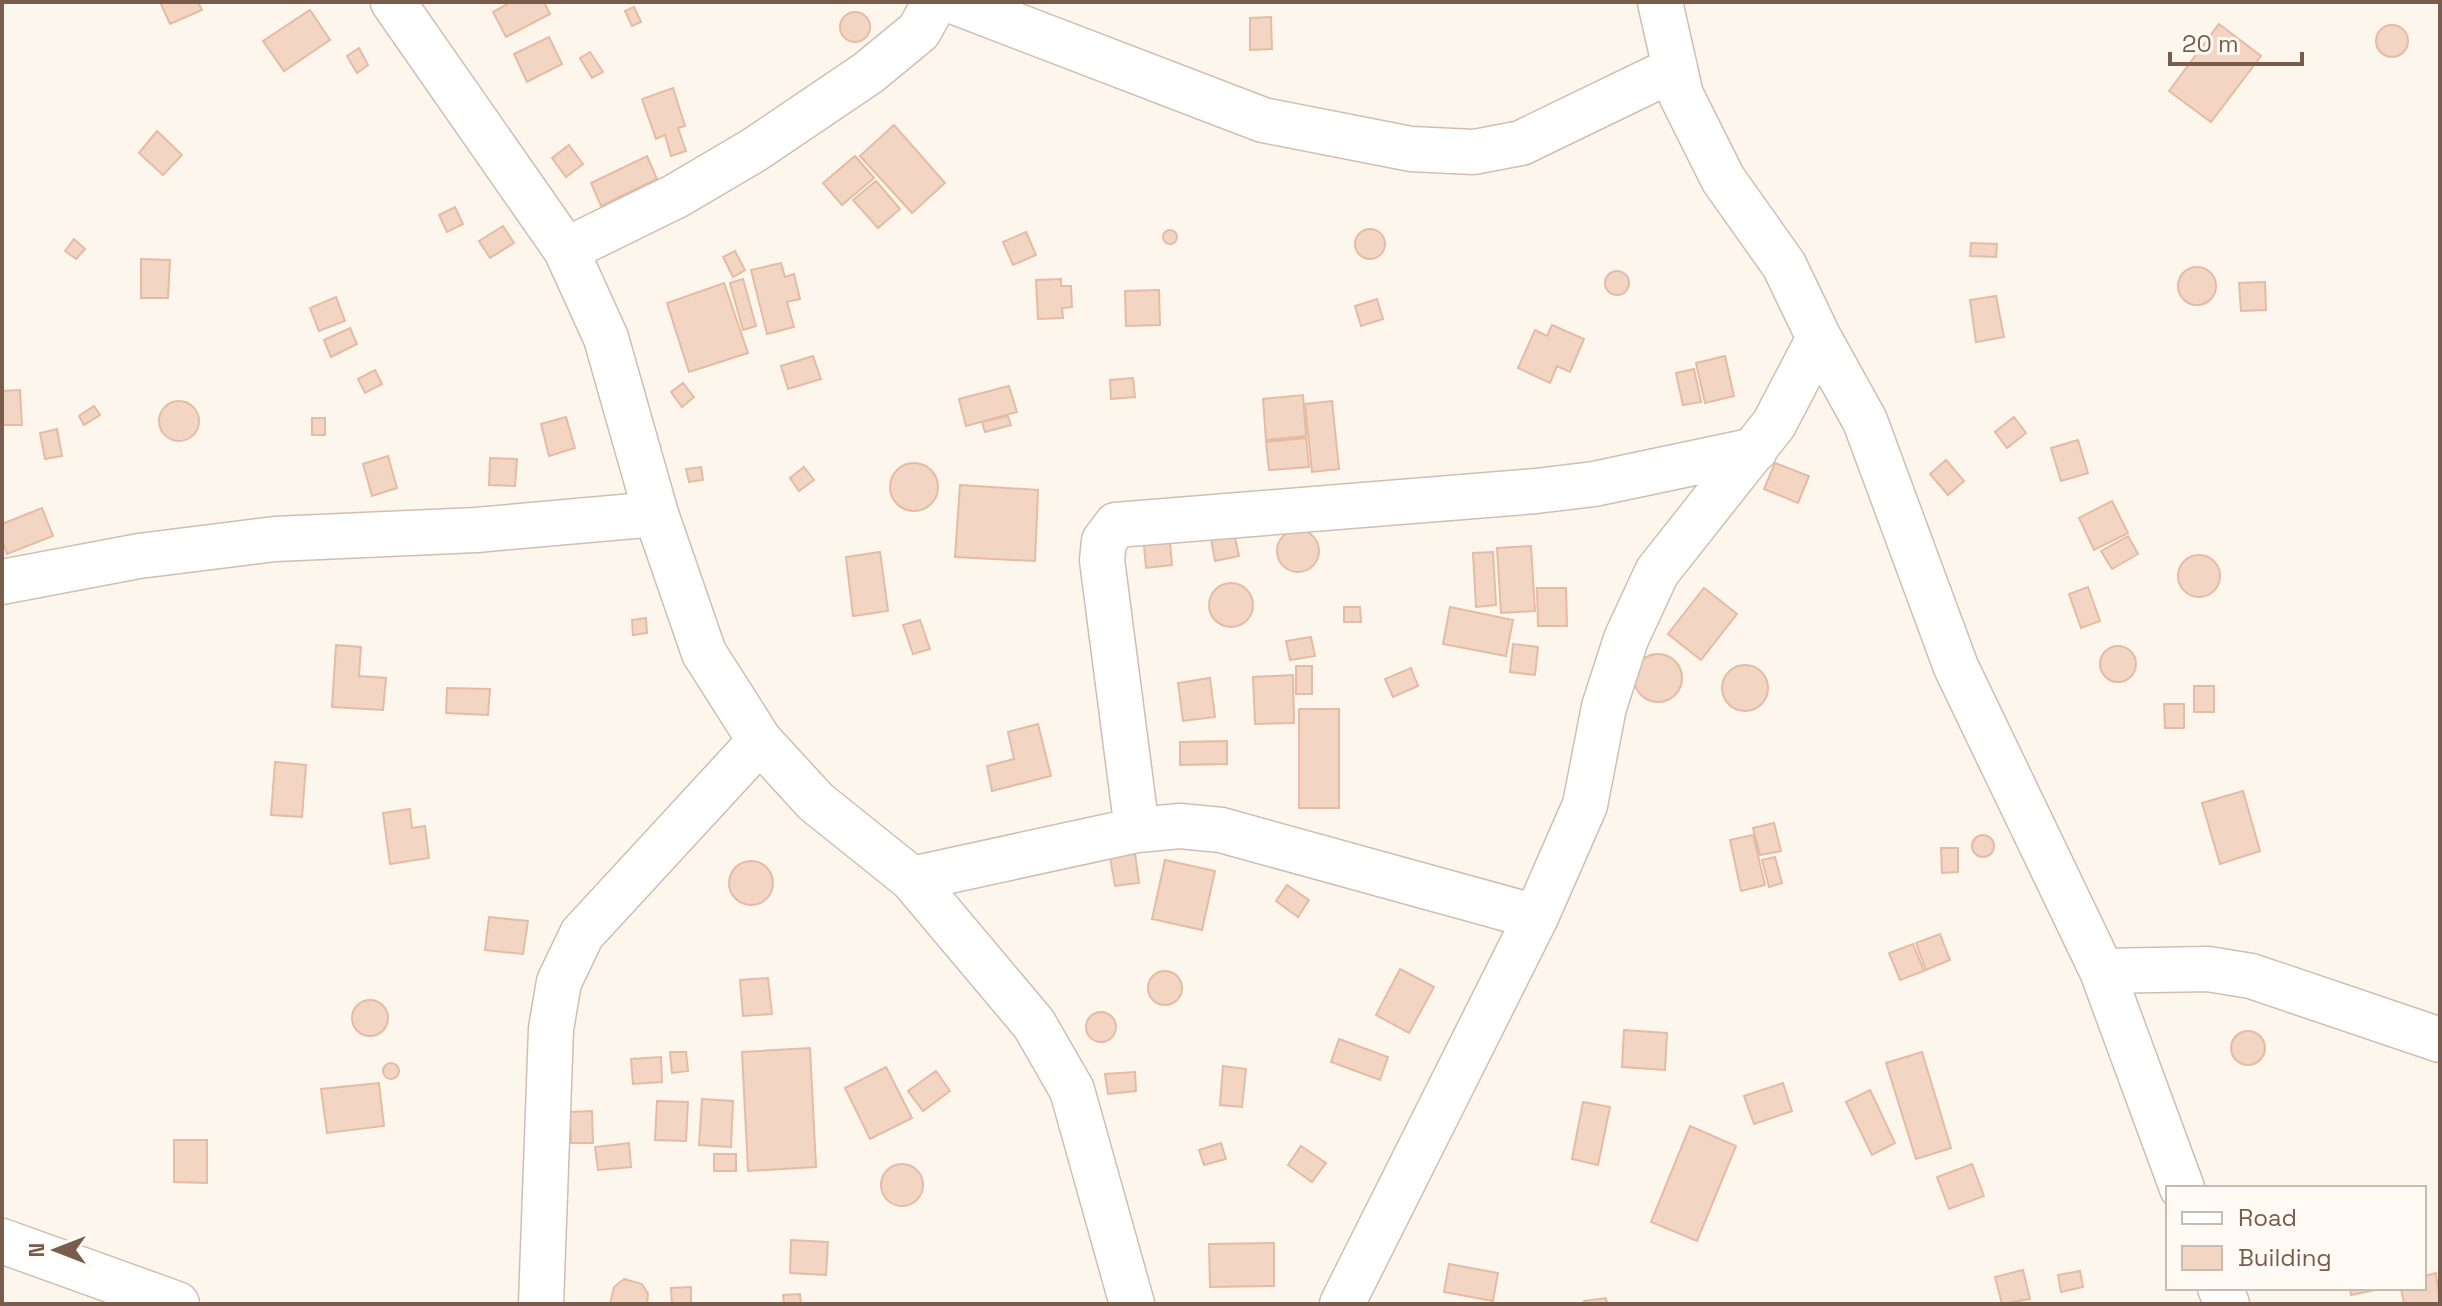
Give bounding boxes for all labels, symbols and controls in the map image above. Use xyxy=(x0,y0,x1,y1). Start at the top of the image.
scale bar xyxy=(2170,16,2302,66)
text: 20 m xyxy=(2182,28,2239,59)
legend xyxy=(2166,1186,2426,1290)
text: Road xyxy=(2238,1202,2297,1233)
north arrow xyxy=(16,1210,96,1290)
text: Building xyxy=(2238,1242,2332,1273)
text: N xyxy=(22,1243,50,1257)

